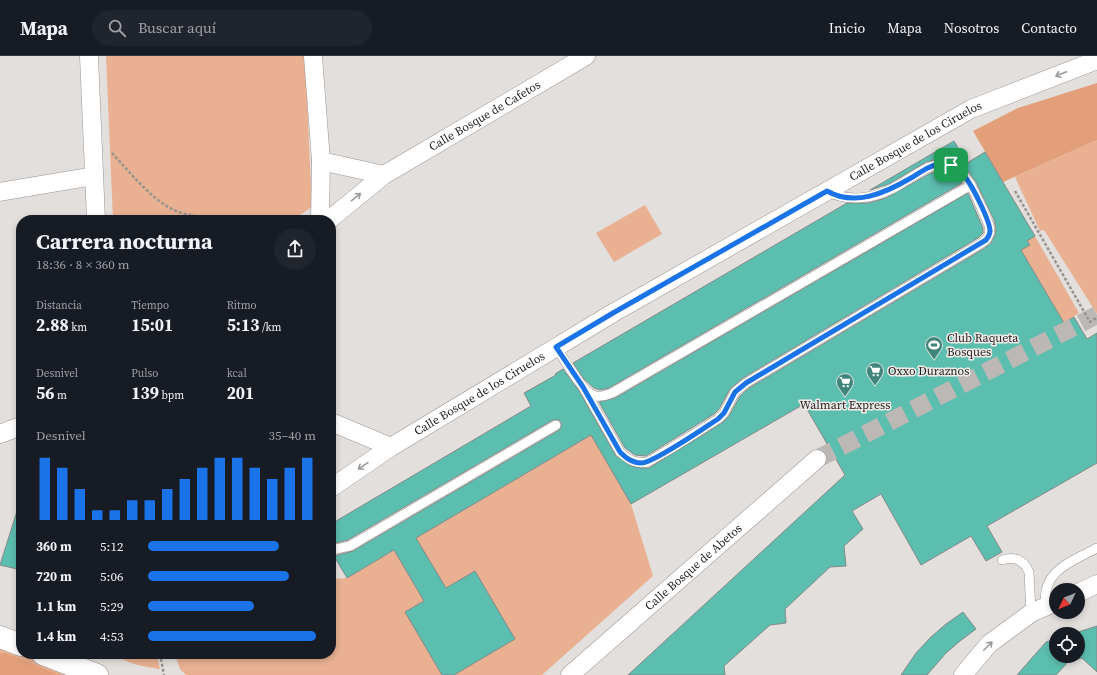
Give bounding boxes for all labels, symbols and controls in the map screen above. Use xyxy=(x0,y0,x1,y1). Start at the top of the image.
search box xyxy=(92,10,372,46)
text: Mapa xyxy=(20,15,68,41)
icon: search xyxy=(106,17,128,39)
text: Buscar aquí xyxy=(138,17,216,38)
text: Inicio xyxy=(829,18,865,38)
text: Mapa xyxy=(887,18,922,38)
text: Nosotros xyxy=(944,18,999,38)
text: Contacto xyxy=(1021,18,1077,38)
one-way arrow xyxy=(1055,70,1067,78)
street label: Calle Bosque de Cafetos xyxy=(426,77,544,155)
street label: Calle Bosque de los Ciruelos xyxy=(846,98,984,185)
pin xyxy=(934,148,968,182)
icon: arrive xyxy=(940,154,962,176)
one-way arrow xyxy=(351,193,362,202)
text: Carrera nocturna xyxy=(36,226,213,256)
button: share xyxy=(274,228,316,270)
text: 18:36 · 8 × 360 m xyxy=(36,256,130,273)
text: Distancia xyxy=(36,298,82,313)
text: Tiempo xyxy=(131,298,169,313)
text: Ritmo xyxy=(227,298,257,313)
text: 2.88 xyxy=(36,313,69,337)
text: 15:01 xyxy=(131,313,173,337)
text: 5:13 xyxy=(227,313,259,337)
text: km xyxy=(69,320,87,335)
text: /km xyxy=(259,320,282,335)
place label: Club Raqueta Bosques xyxy=(947,330,1019,360)
sports icon: Club Raqueta Bosques xyxy=(924,335,944,360)
street label: Calle Bosque de los Ciruelos xyxy=(411,348,548,439)
supermarket icon: Oxxo Duraznos xyxy=(865,361,885,386)
place label: Oxxo Duraznos xyxy=(888,363,969,379)
text: Desnivel xyxy=(36,366,78,381)
text: Pulso xyxy=(131,366,158,381)
text: kcal xyxy=(227,366,247,381)
supermarket icon: Walmart Express xyxy=(835,372,855,397)
text: 56 xyxy=(36,381,54,405)
text: 139 xyxy=(131,381,159,405)
text: 201 xyxy=(227,381,254,405)
text: m xyxy=(54,388,67,403)
text: bpm xyxy=(159,388,184,403)
place label: Walmart Express xyxy=(799,397,891,413)
text: Desnivel xyxy=(36,427,86,444)
text: 35–40 m xyxy=(269,427,316,444)
one-way arrow xyxy=(357,462,368,470)
street label: Calle Bosque de Abetos xyxy=(641,520,745,614)
text: 360 m xyxy=(36,538,72,555)
text: 5:12 xyxy=(100,538,123,555)
text: 720 m xyxy=(36,568,72,585)
text: 5:06 xyxy=(100,568,123,585)
north arrow xyxy=(1049,583,1085,619)
map controls xyxy=(1049,583,1085,663)
text: 1.1 km xyxy=(36,598,76,615)
text: 5:29 xyxy=(100,598,123,615)
button: locate xyxy=(1049,627,1085,663)
text: 1.4 km xyxy=(36,628,76,645)
text: 4:53 xyxy=(100,628,123,645)
one-way arrow xyxy=(983,641,993,651)

